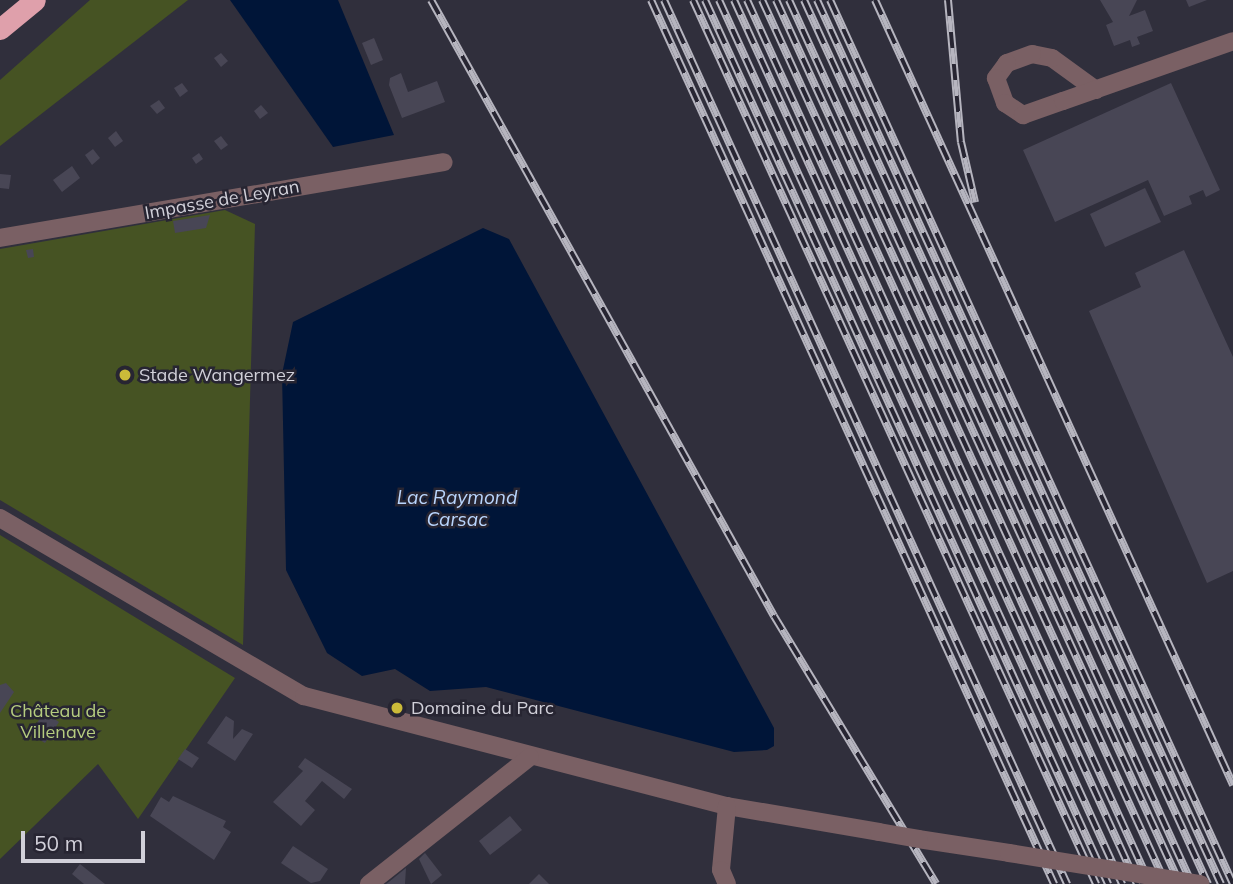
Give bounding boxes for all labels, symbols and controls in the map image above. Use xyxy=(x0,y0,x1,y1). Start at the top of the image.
street label: Impasse de Leyran xyxy=(143,176,301,224)
place label: Stade Wangermez xyxy=(139,364,295,386)
marker: Stade Wangermez xyxy=(117,367,133,383)
water label: Lac Raymond Carsac xyxy=(397,487,517,531)
place label: Domaine du Parc xyxy=(411,697,554,719)
marker: Domaine du Parc xyxy=(389,700,405,716)
park label: Château de Villenave xyxy=(10,701,106,744)
scale bar xyxy=(24,818,149,862)
text: 50 m xyxy=(34,830,83,856)

